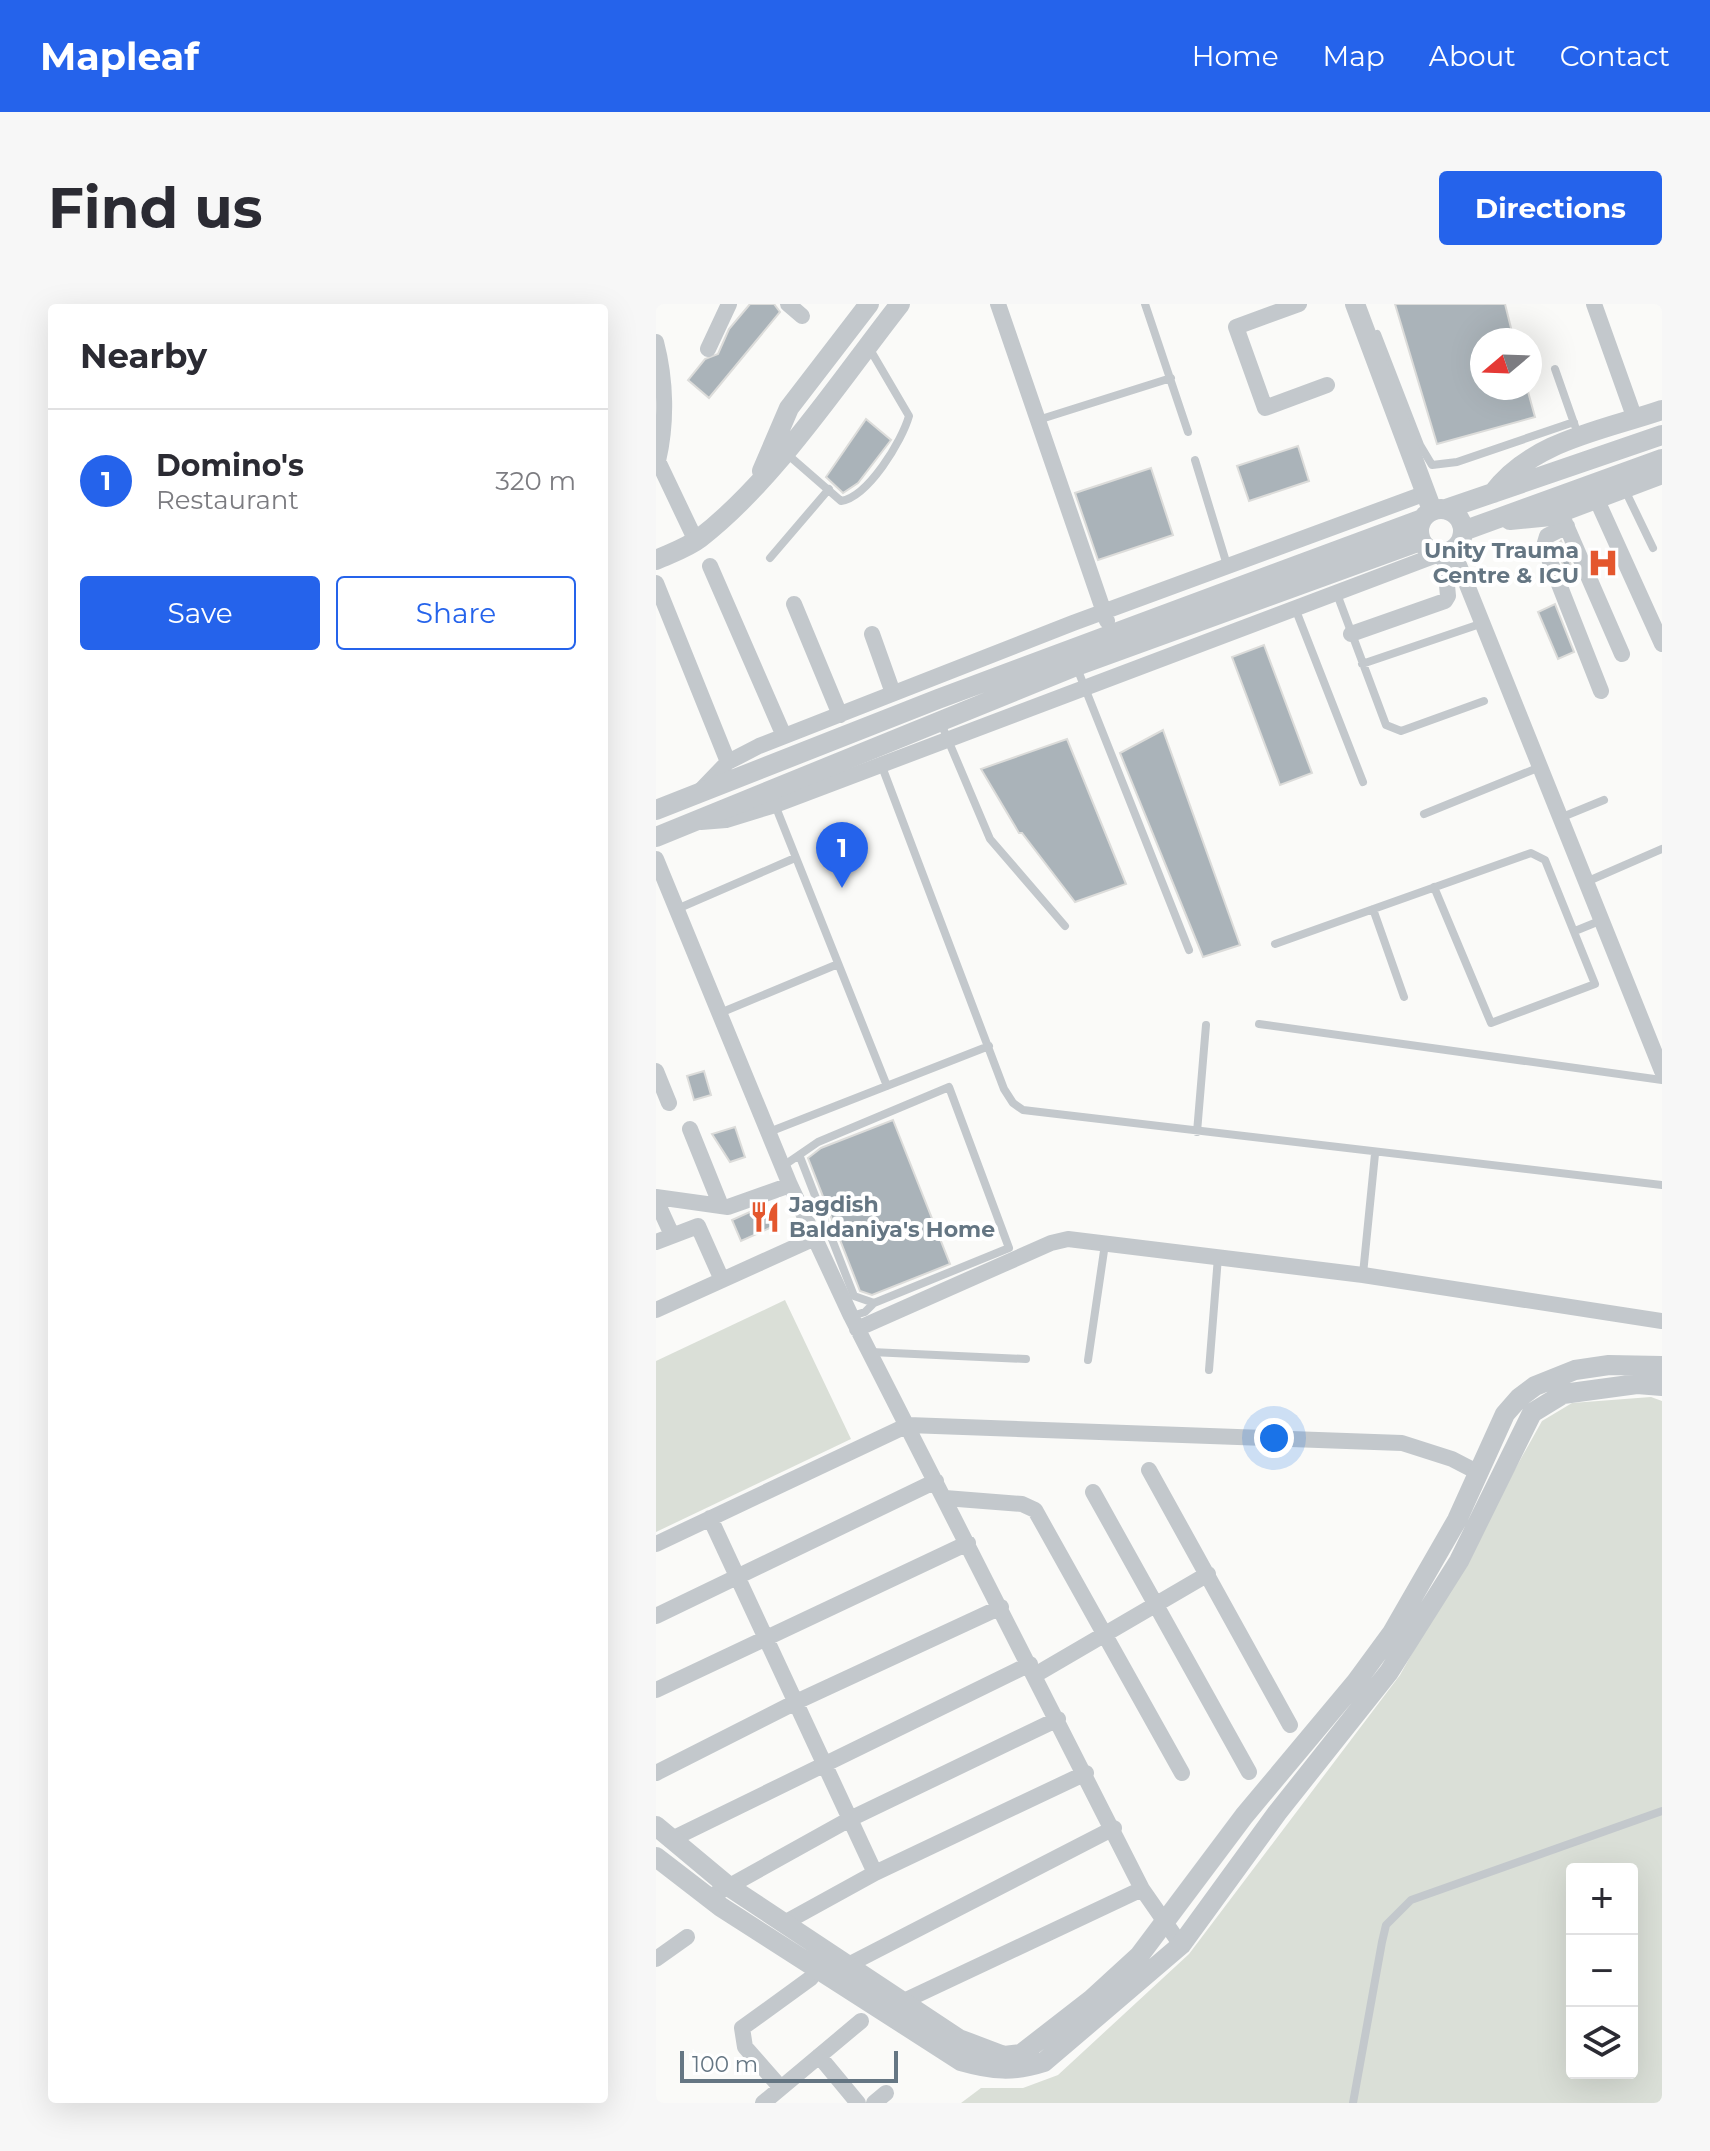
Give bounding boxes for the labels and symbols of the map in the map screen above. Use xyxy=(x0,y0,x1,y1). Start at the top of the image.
north arrow xyxy=(1470,328,1542,400)
place label: Unity Trauma Centre & ICU xyxy=(1424,537,1579,589)
hospital icon: Unity Trauma Centre & ICU xyxy=(1586,546,1620,580)
pin: 1 xyxy=(816,822,868,888)
place label: Jagdish Baldaniya's Home xyxy=(788,1191,995,1243)
restaurant icon: Jagdish Baldaniya's Home xyxy=(748,1200,782,1234)
your location xyxy=(1254,1418,1294,1458)
scale bar xyxy=(680,2047,898,2083)

